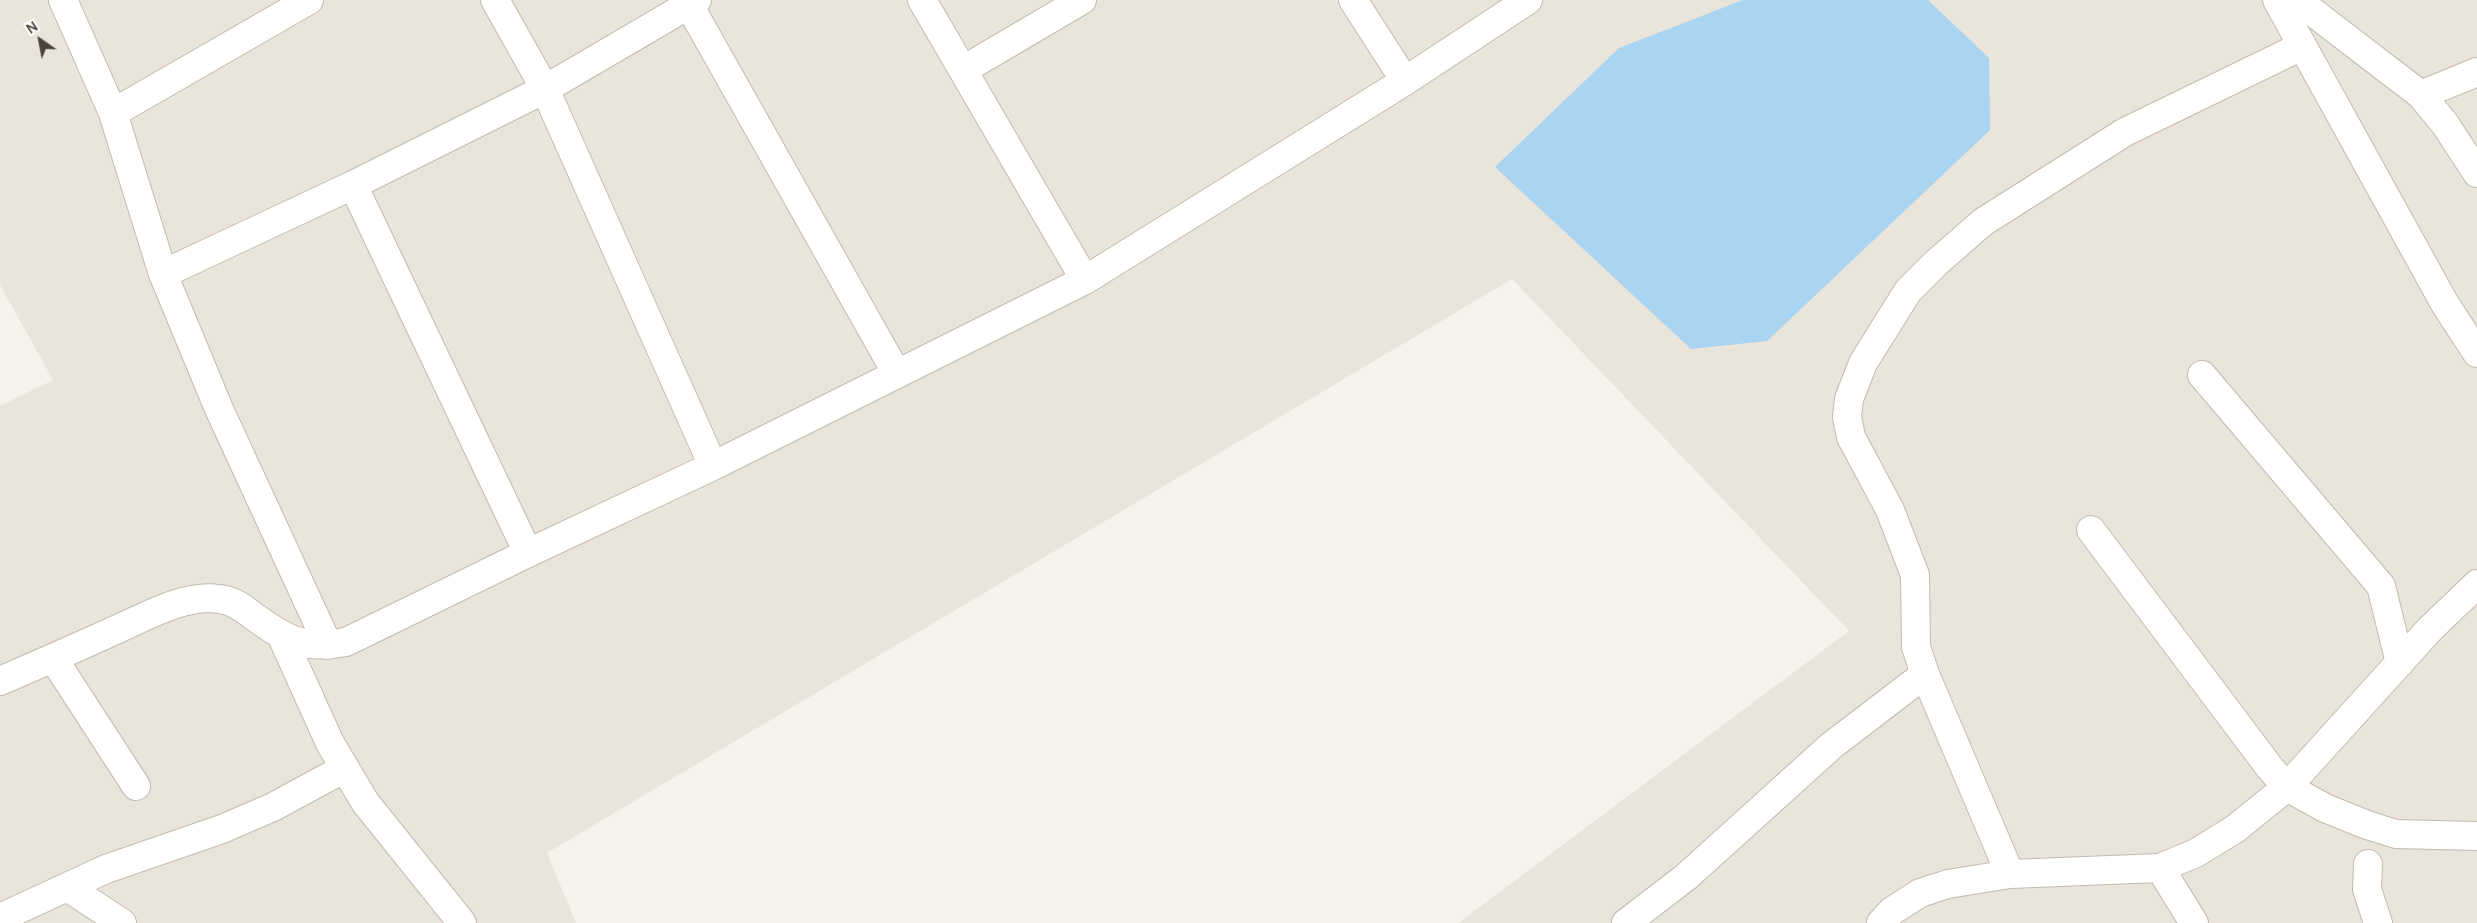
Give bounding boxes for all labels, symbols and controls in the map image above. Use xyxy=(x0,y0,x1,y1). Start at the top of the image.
north arrow xyxy=(15,15,65,65)
text: N xyxy=(22,16,41,38)

